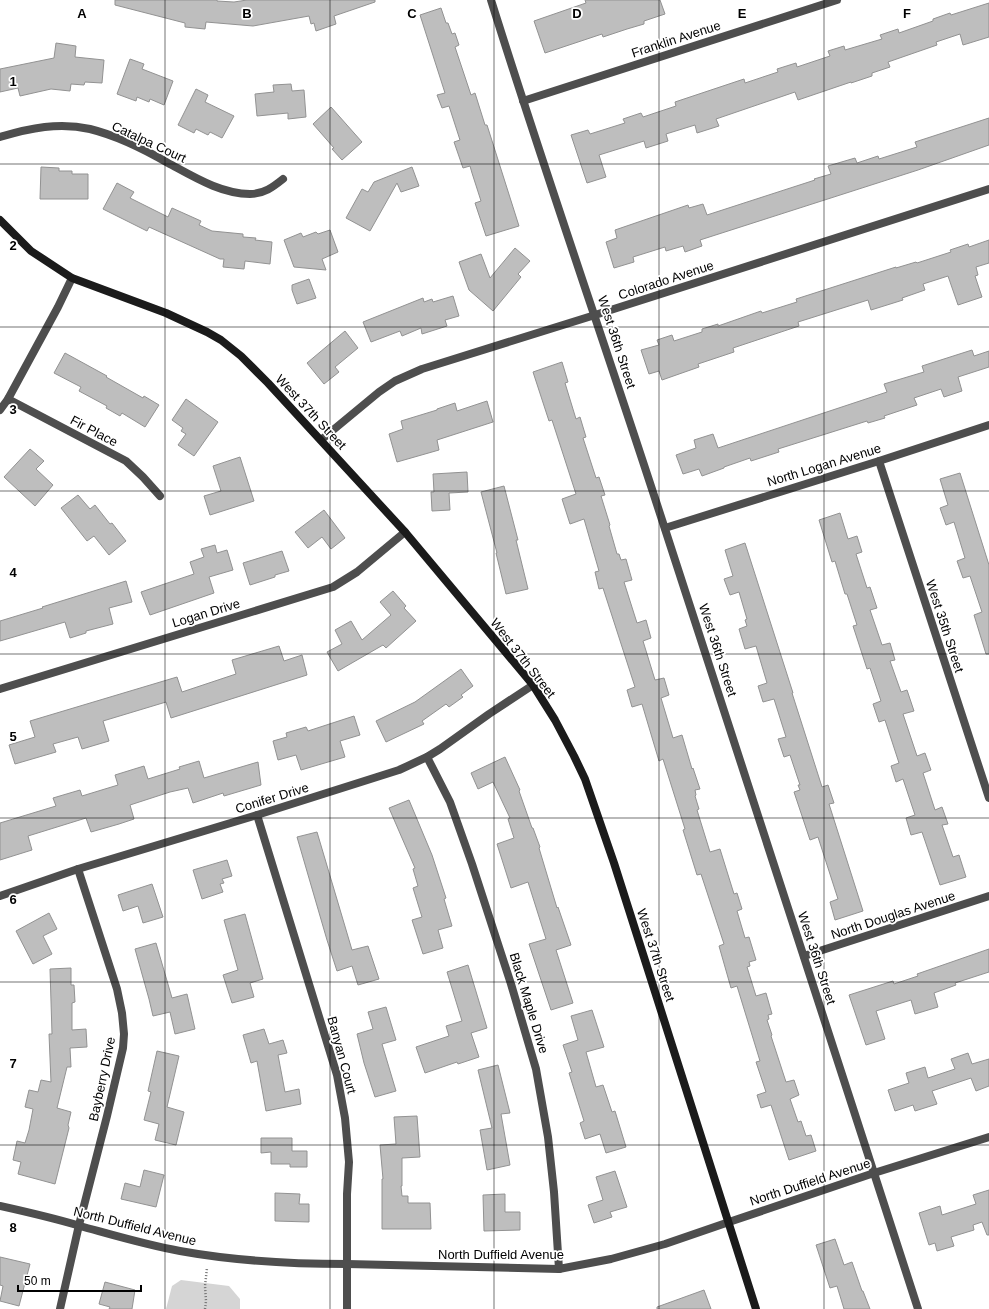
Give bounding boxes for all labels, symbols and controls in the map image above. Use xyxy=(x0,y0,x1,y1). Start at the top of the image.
text: A xyxy=(77,6,87,21)
text: B xyxy=(242,6,252,21)
text: C xyxy=(407,6,417,21)
text: D xyxy=(572,6,582,21)
text: E xyxy=(738,6,747,21)
text: F xyxy=(903,6,911,21)
street label: Franklin Avenue xyxy=(629,17,723,61)
text: 1 xyxy=(9,74,17,89)
street label: Catalpa Court xyxy=(109,118,189,166)
text: 2 xyxy=(9,238,17,253)
street label: Colorado Avenue xyxy=(616,257,716,303)
street label: West 36th Street xyxy=(595,294,639,391)
street label: West 37th Street xyxy=(273,372,350,453)
text: 3 xyxy=(9,402,17,417)
street label: Fir Place xyxy=(68,412,120,450)
street label: North Logan Avenue xyxy=(765,441,883,489)
text: 4 xyxy=(9,565,17,580)
street label: West 35th Street xyxy=(923,578,967,675)
street label: Logan Drive xyxy=(170,596,242,630)
street label: West 36th Street xyxy=(696,602,740,699)
street label: West 37th Street xyxy=(487,615,559,701)
text: 5 xyxy=(9,729,17,744)
street label: Conifer Drive xyxy=(234,780,310,816)
street label: North Douglas Avenue xyxy=(829,888,957,942)
text: 6 xyxy=(9,892,17,907)
street label: West 37th Street xyxy=(634,907,678,1004)
street label: West 36th Street xyxy=(795,910,839,1007)
street label: Black Maple Drive xyxy=(507,951,551,1055)
street label: Banyan Court xyxy=(324,1015,360,1096)
street label: Bayberry Drive xyxy=(86,1035,118,1123)
text: 7 xyxy=(9,1056,17,1071)
street label: North Duffield Avenue xyxy=(748,1155,872,1209)
street label: North Duffield Avenue xyxy=(72,1203,198,1249)
text: 8 xyxy=(9,1220,17,1235)
street label: North Duffield Avenue xyxy=(438,1247,564,1262)
scale bar xyxy=(18,1267,141,1293)
text: 50 m xyxy=(24,1274,51,1288)

